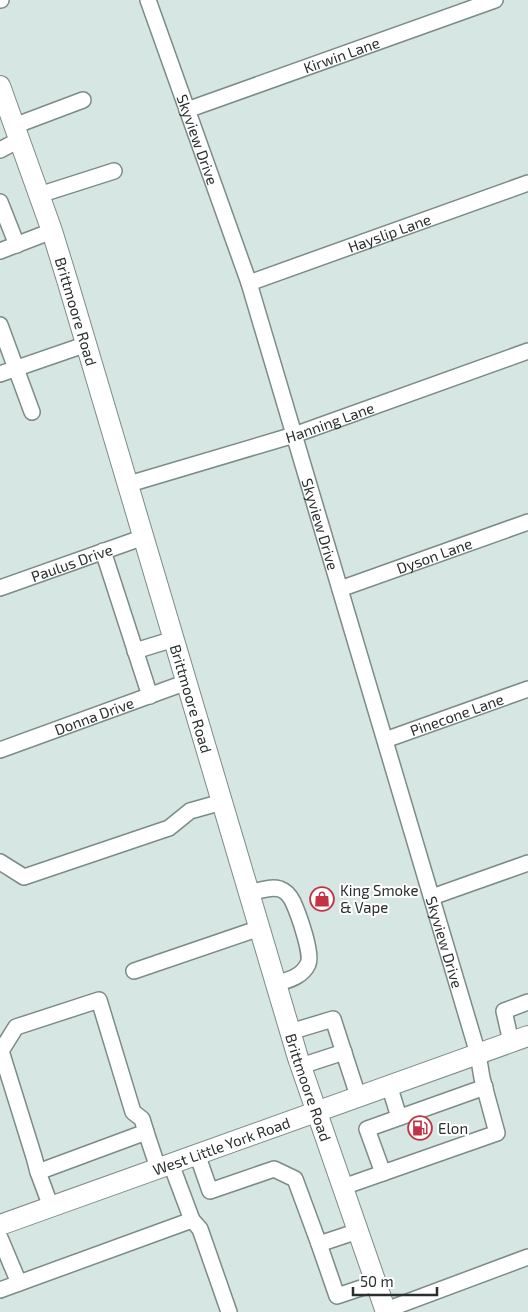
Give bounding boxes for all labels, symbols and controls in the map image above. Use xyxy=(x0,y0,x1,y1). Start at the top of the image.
street label: Kirwin Lane xyxy=(301,33,382,77)
street label: Skyview Drive xyxy=(173,92,222,187)
street label: Hayslip Lane xyxy=(345,210,433,256)
street label: Brittmoore Road xyxy=(52,255,101,368)
street label: Hanning Lane xyxy=(283,398,376,446)
street label: Skyview Drive xyxy=(298,476,343,572)
street label: Dyson Lane xyxy=(394,534,474,577)
street label: Paulus Drive xyxy=(28,540,115,585)
street label: Brittmoore Road xyxy=(167,642,216,755)
street label: Pinecone Lane xyxy=(407,690,506,739)
street label: Donna Drive xyxy=(52,693,136,739)
place label: King Smoke & Vape xyxy=(340,881,419,916)
shop icon: King Smoke & Vape xyxy=(309,886,335,912)
street label: Skyview Drive xyxy=(423,894,467,990)
street label: Brittmoore Road xyxy=(282,1031,335,1144)
street label: West Little York Road xyxy=(150,1113,292,1179)
fuel station icon: Elon xyxy=(407,1115,433,1141)
place label: Elon xyxy=(438,1119,468,1137)
scale bar xyxy=(353,1264,437,1296)
text: 50 m xyxy=(360,1272,394,1290)

